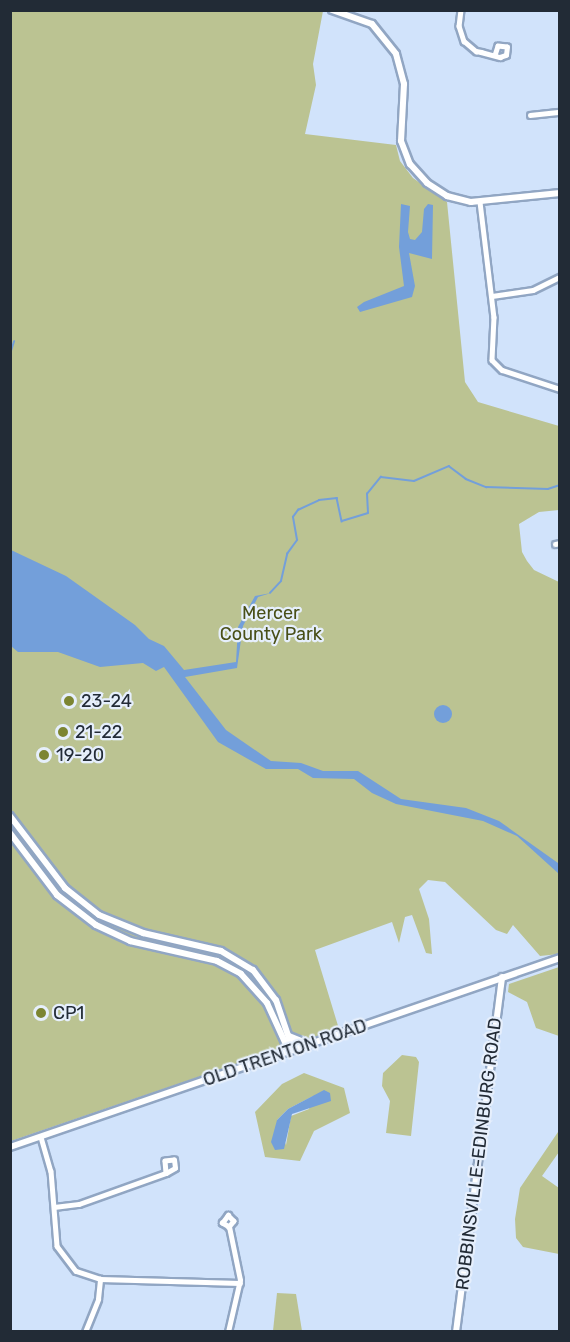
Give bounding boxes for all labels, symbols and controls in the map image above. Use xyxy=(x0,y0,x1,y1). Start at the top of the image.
park label: Mercer County Park xyxy=(220,603,322,646)
place label: 23-24 xyxy=(81,690,132,712)
marker: 23-24 xyxy=(62,694,76,708)
place label: 21-22 xyxy=(75,721,122,743)
marker: 21-22 xyxy=(56,725,70,739)
place label: 19-20 xyxy=(56,744,104,766)
marker: 19-20 xyxy=(37,748,51,762)
place label: CP1 xyxy=(53,1002,84,1024)
marker: CP1 xyxy=(34,1006,48,1020)
street label: OLD TRENTON ROAD xyxy=(200,1015,370,1091)
street label: ROBBINSVILLE-EDINBURG ROAD xyxy=(452,1017,506,1291)

